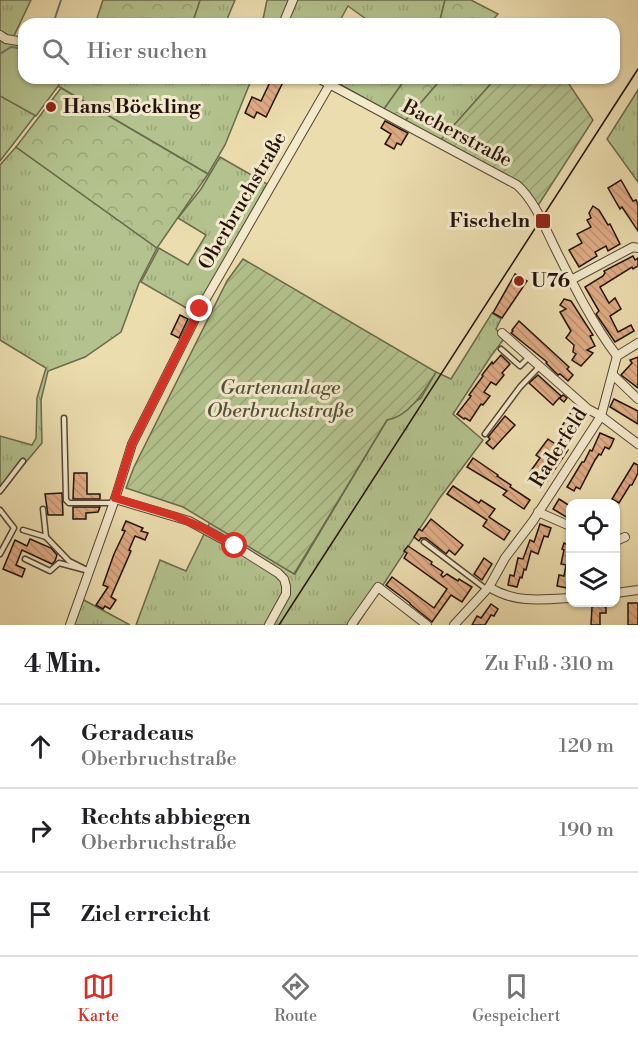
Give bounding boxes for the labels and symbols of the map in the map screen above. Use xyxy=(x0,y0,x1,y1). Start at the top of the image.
street label: Bacherstraße xyxy=(397,94,516,173)
place label: Hans Böckling xyxy=(63,95,201,120)
marker: Hans Böckling xyxy=(44,100,58,114)
street label: Oberbruchstraße xyxy=(193,127,293,275)
place label: Fischeln xyxy=(449,209,531,234)
marker: Fischeln xyxy=(534,212,552,230)
place label: U76 xyxy=(531,269,570,294)
marker: U76 xyxy=(512,274,526,288)
route end xyxy=(186,295,212,321)
park label: Gartenanlage Oberbruchstraße xyxy=(206,376,354,424)
street label: Raderfeld xyxy=(525,403,594,492)
route start xyxy=(221,532,247,558)

